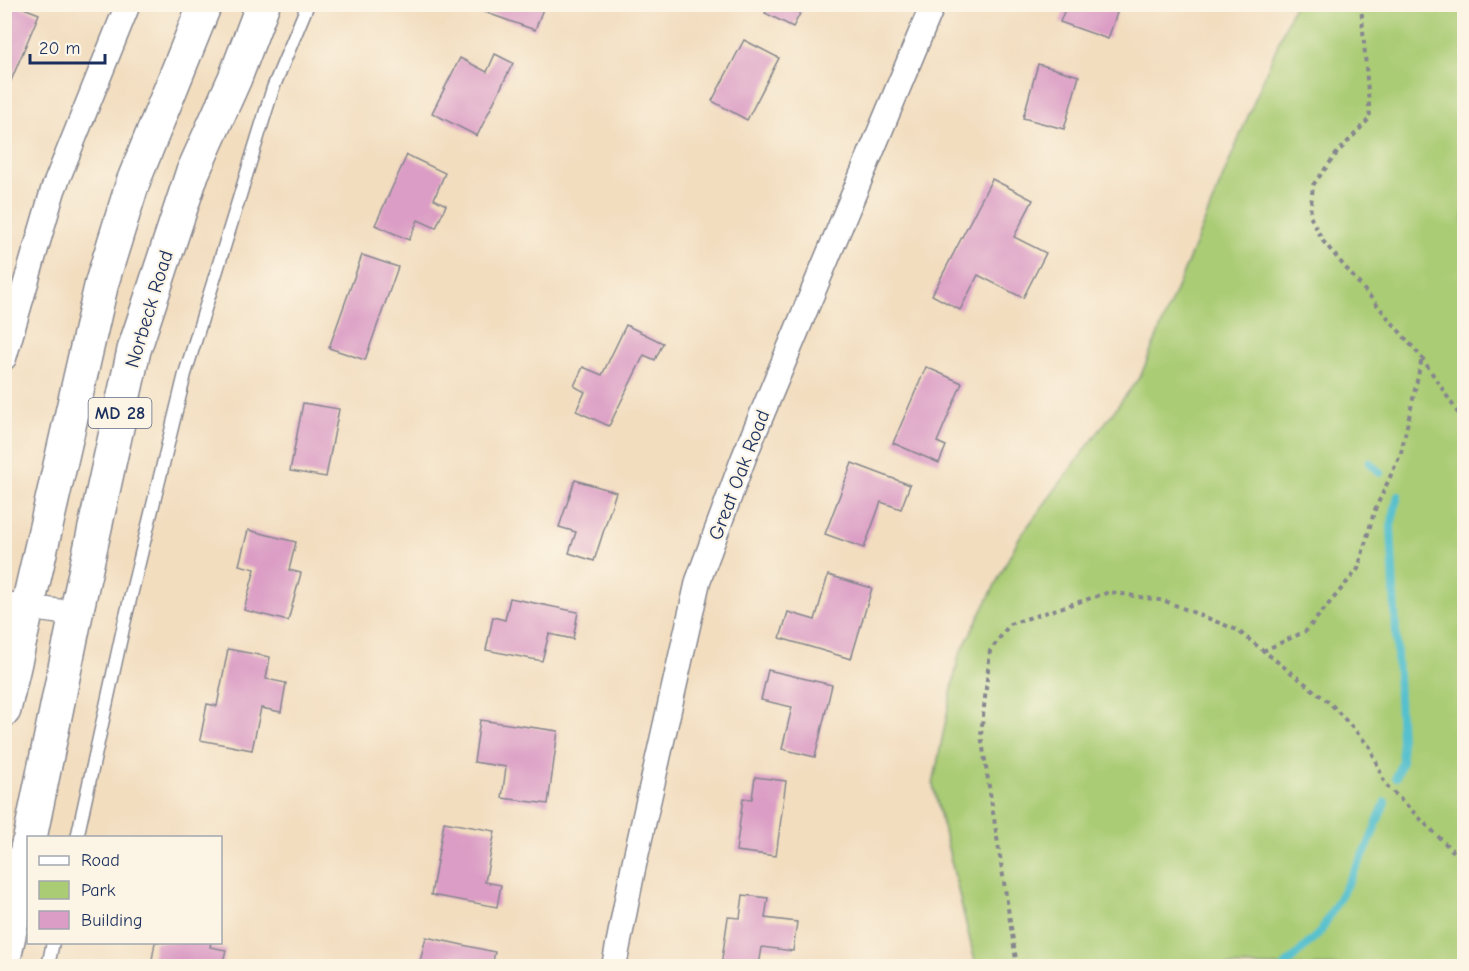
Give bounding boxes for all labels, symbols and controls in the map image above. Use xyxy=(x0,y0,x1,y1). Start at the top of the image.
scale bar xyxy=(30,27,105,65)
text: 20 m xyxy=(39,38,80,59)
street label: Norbeck Road xyxy=(120,247,178,371)
road number: MD 28 xyxy=(88,398,152,428)
street label: Great Oak Road xyxy=(704,407,774,543)
legend xyxy=(27,836,222,944)
text: Road xyxy=(81,850,120,871)
text: Park xyxy=(81,880,116,901)
text: Building xyxy=(81,910,143,931)

